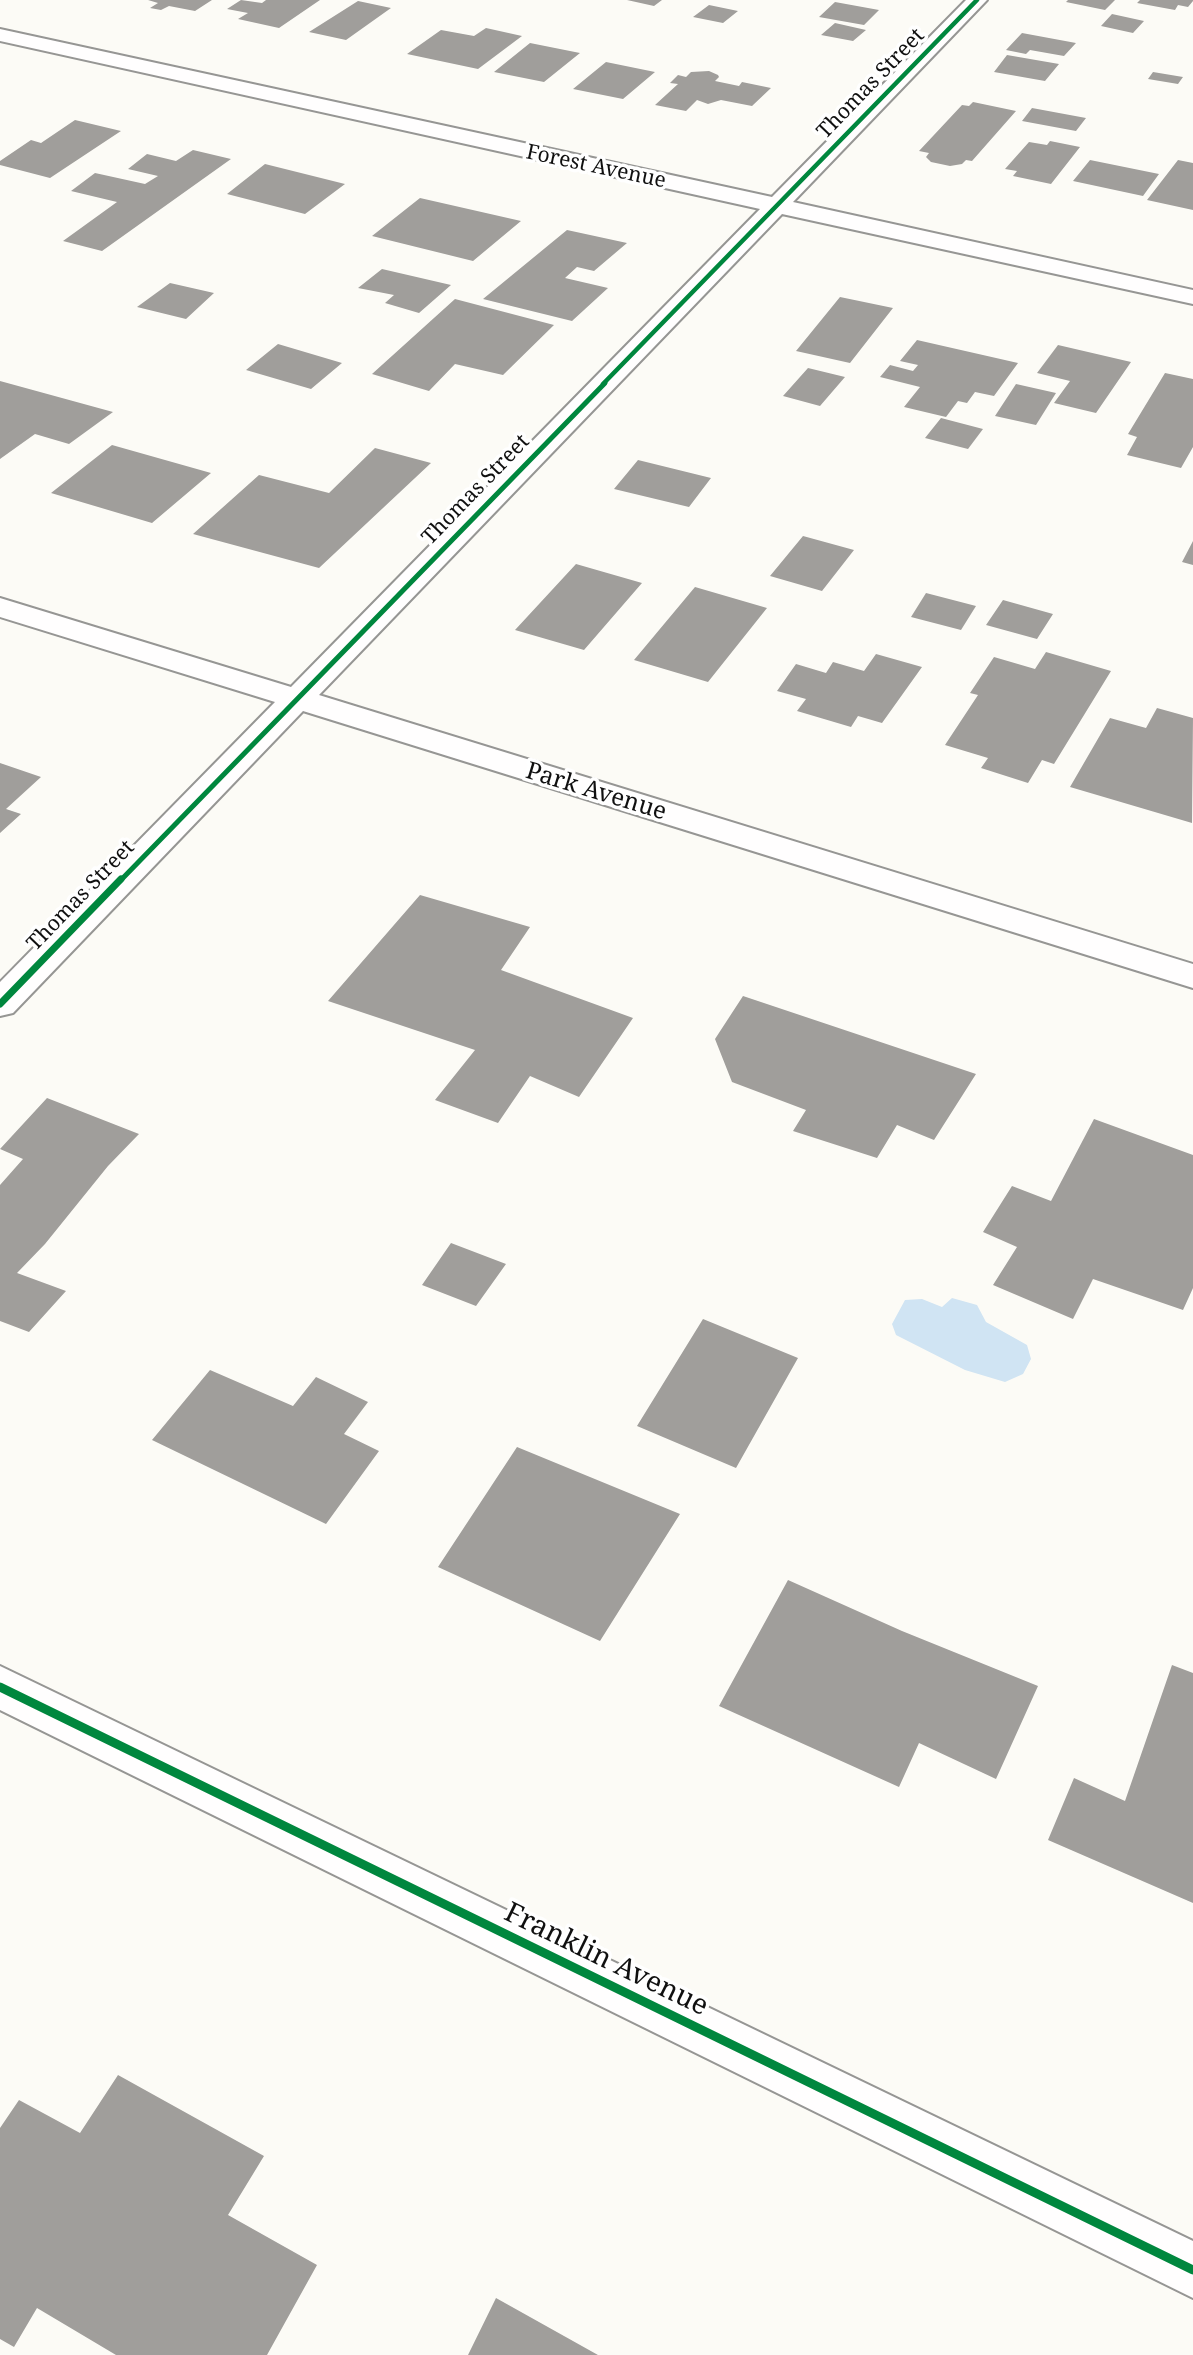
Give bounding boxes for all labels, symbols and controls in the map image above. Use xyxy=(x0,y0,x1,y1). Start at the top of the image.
street label: Thomas Street xyxy=(812,24,930,144)
street label: Forest Avenue xyxy=(524,140,668,194)
street label: Thomas Street xyxy=(417,430,535,550)
street label: Park Avenue xyxy=(522,757,670,827)
street label: Thomas Street xyxy=(22,836,140,956)
street label: Franklin Avenue xyxy=(499,1896,713,2024)

